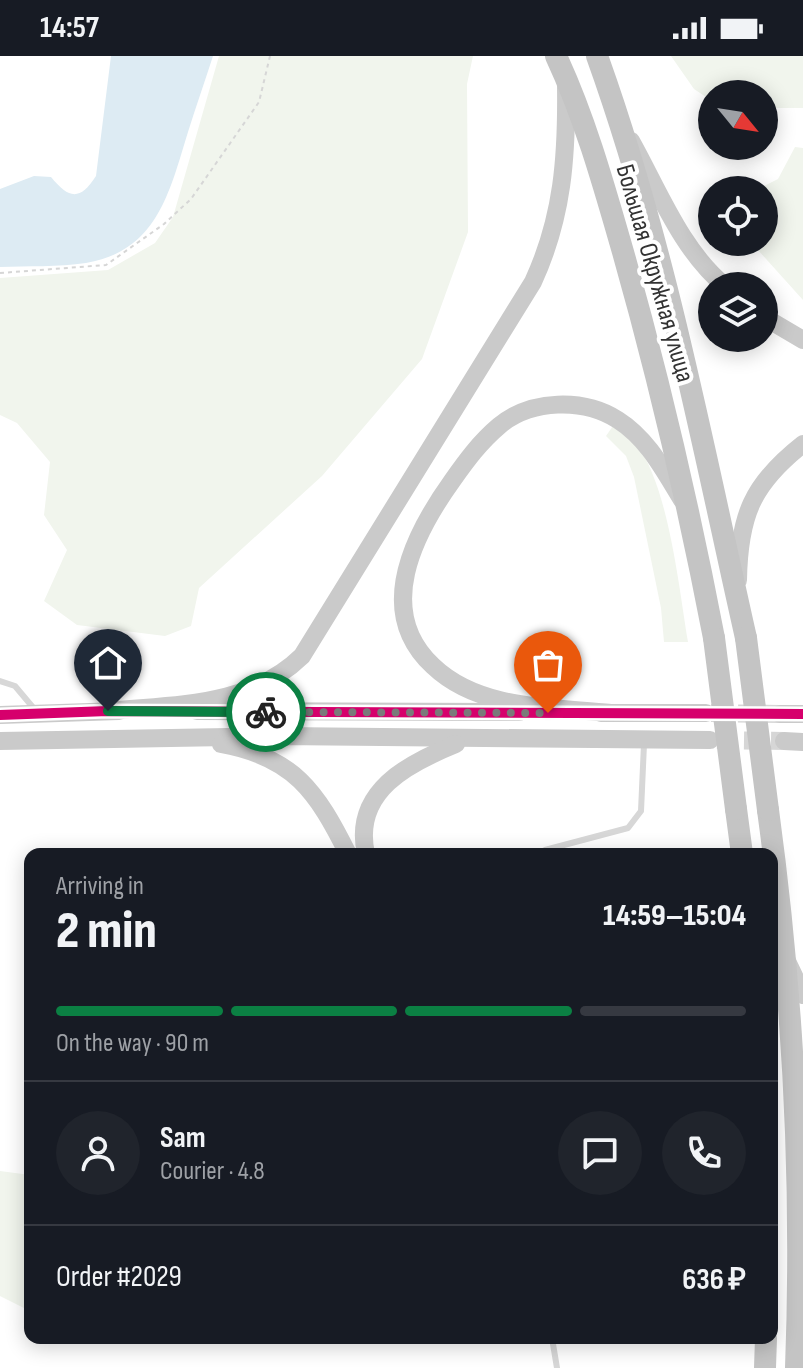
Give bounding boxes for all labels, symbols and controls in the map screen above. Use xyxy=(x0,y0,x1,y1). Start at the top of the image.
text: 14:57 xyxy=(40,10,99,46)
north arrow xyxy=(698,80,778,160)
map controls xyxy=(698,80,778,352)
street label: Большая Окружная улица xyxy=(609,161,700,386)
button: locate xyxy=(698,176,778,256)
button: layers xyxy=(698,272,778,352)
pin xyxy=(74,629,142,711)
pin xyxy=(514,631,582,713)
icon: home xyxy=(86,641,130,685)
icon: bag xyxy=(526,643,570,687)
courier xyxy=(226,672,306,752)
icon: bike xyxy=(244,690,288,734)
text: Arriving in xyxy=(56,871,144,902)
text: 14:59–15:04 xyxy=(603,898,746,934)
text: 2 min xyxy=(56,900,157,963)
text: On the way · 90 m xyxy=(56,1028,209,1059)
button: person xyxy=(56,1111,140,1195)
button: chat xyxy=(558,1111,642,1195)
button: phone xyxy=(662,1111,746,1195)
text: Sam xyxy=(160,1120,206,1156)
text: Courier · 4.8 xyxy=(160,1156,265,1187)
text: Order #2029 xyxy=(56,1259,182,1295)
text: 636 ₽ xyxy=(682,1262,746,1298)

